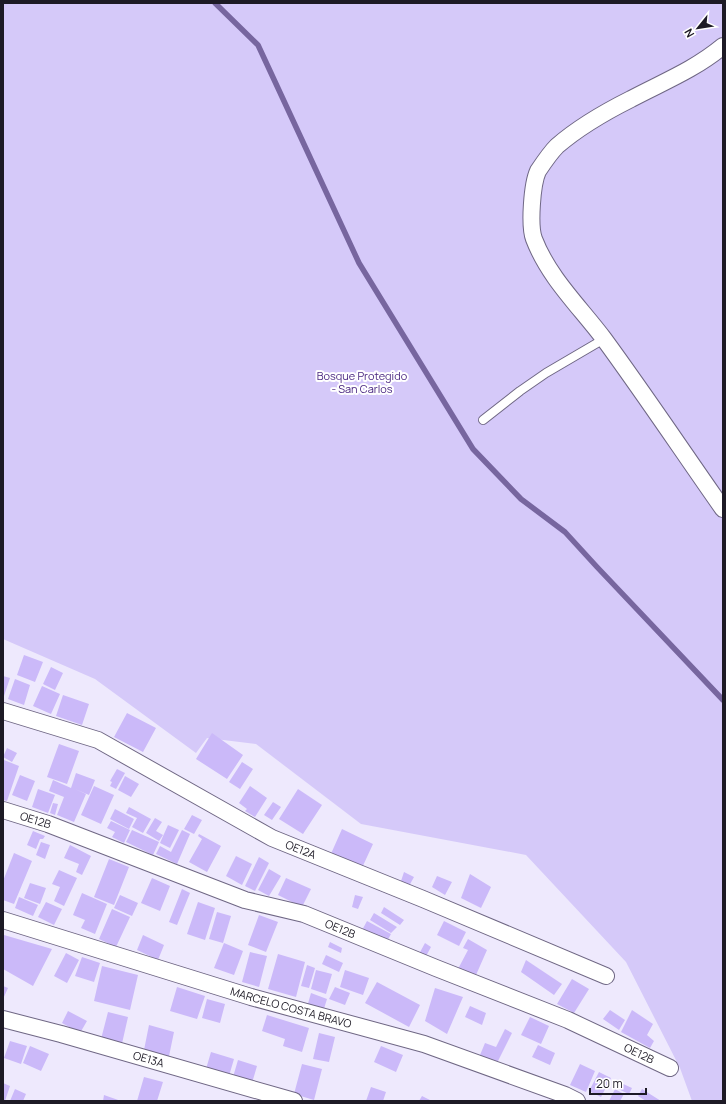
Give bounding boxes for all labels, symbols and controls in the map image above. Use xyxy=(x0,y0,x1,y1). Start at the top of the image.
north arrow xyxy=(678,8,718,48)
text: N xyxy=(680,26,697,40)
park label: Bosque Protegido - San Carlos xyxy=(317,368,408,396)
street label: OE12B xyxy=(18,808,53,832)
street label: OE12A xyxy=(283,836,318,862)
street label: OE12B xyxy=(323,915,358,941)
street label: MARCELO COSTA BRAVO xyxy=(229,983,353,1031)
street label: OE12B xyxy=(622,1040,657,1067)
street label: OE13A xyxy=(131,1047,166,1070)
scale bar xyxy=(590,1070,646,1096)
text: 20 m xyxy=(596,1075,623,1092)

